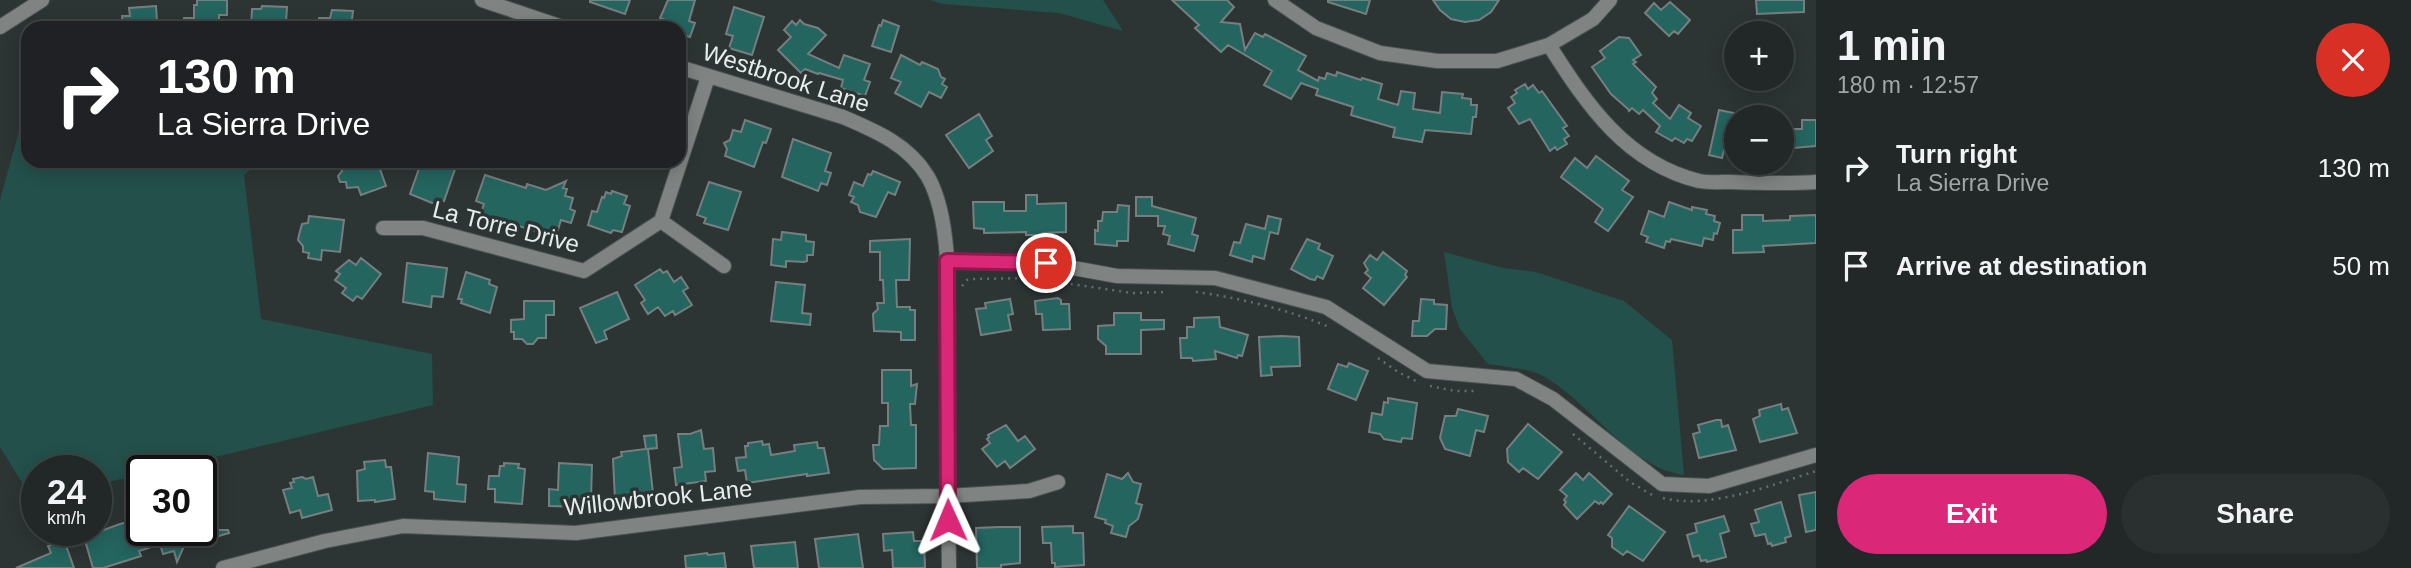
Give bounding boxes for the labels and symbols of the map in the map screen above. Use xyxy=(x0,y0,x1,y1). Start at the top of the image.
street label: Westbrook Lane xyxy=(699,38,873,117)
street label: La Torre Drive xyxy=(430,195,582,258)
pin xyxy=(1016,233,1076,293)
speed limit sign: 30 xyxy=(126,455,217,546)
street label: Willowbrook Lane xyxy=(562,474,754,521)
position arrow xyxy=(911,483,985,557)

